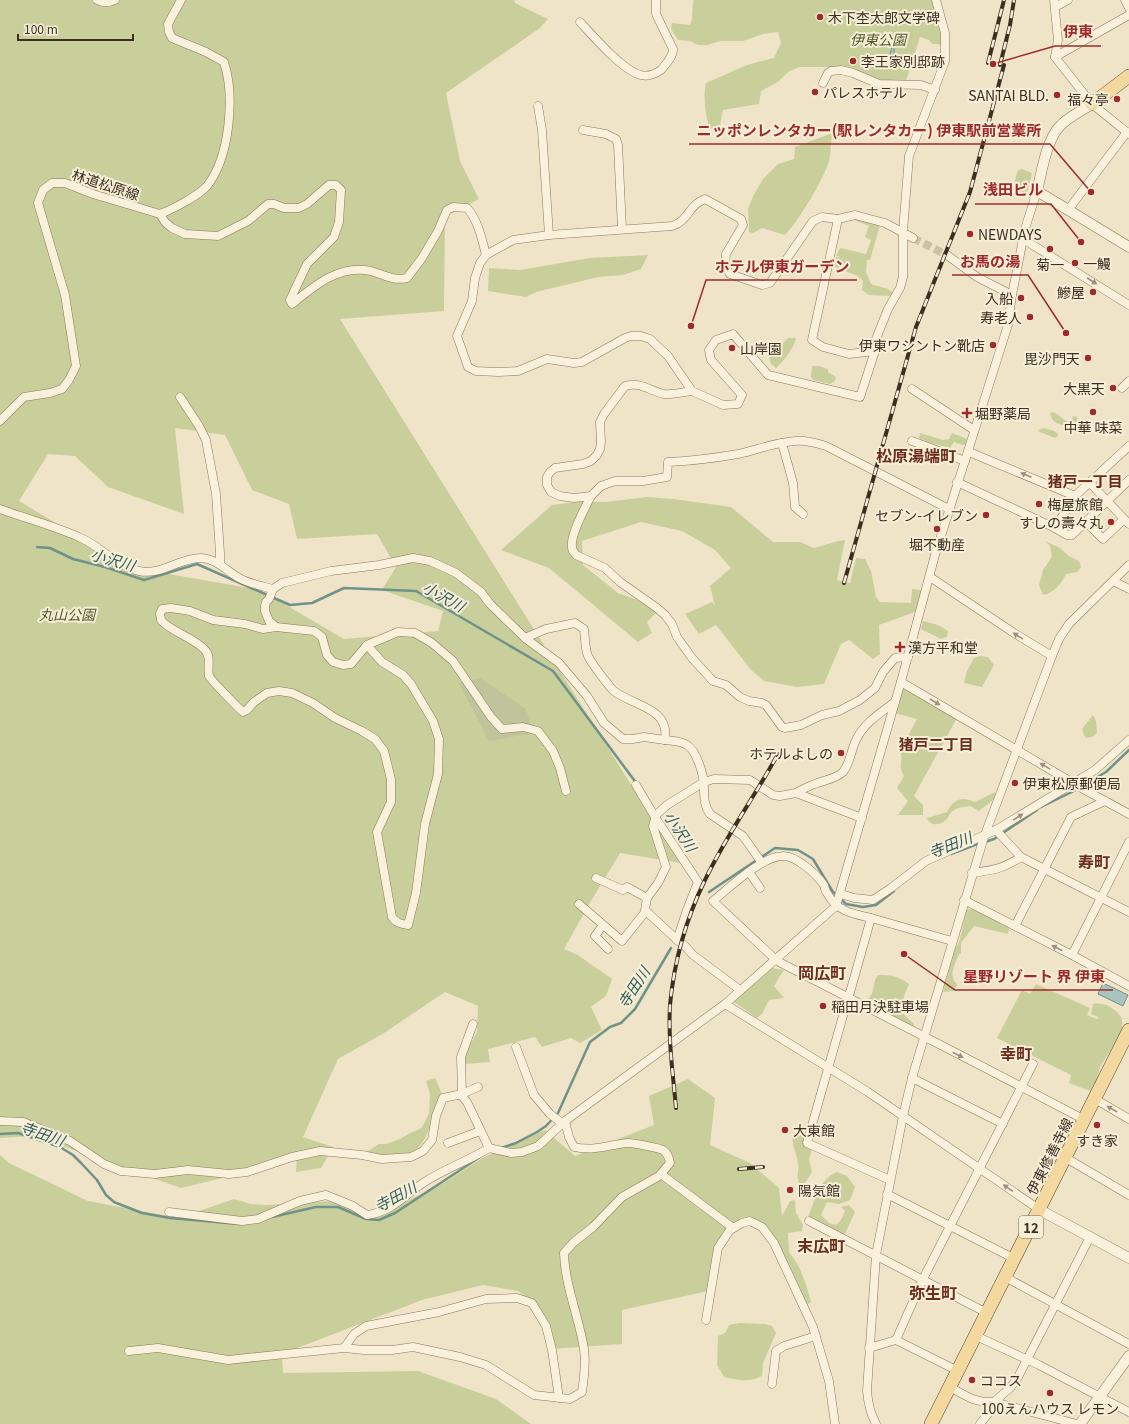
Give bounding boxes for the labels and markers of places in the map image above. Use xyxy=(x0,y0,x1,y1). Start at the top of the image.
place label: 木下杢太郎文学碑 xyxy=(828,7,940,27)
marker: 木下杢太郎文学碑 xyxy=(815,12,825,22)
callout: 伊東 xyxy=(1055,19,1101,46)
place label: 李王家別邸跡 xyxy=(861,51,945,71)
marker: 李王家別邸跡 xyxy=(848,56,858,66)
place label: パレスホテル xyxy=(823,82,907,102)
place label: SANTAI BLD. xyxy=(968,85,1049,105)
marker: パレスホテル xyxy=(810,87,820,97)
place label: 福々亭 xyxy=(1067,89,1109,109)
marker: SANTAI BLD. xyxy=(1052,90,1062,100)
marker: 福々亭 xyxy=(1112,94,1122,104)
callout: ニッポンレンタカー(駅レンタカー) 伊東駅前営業所 xyxy=(689,117,1050,144)
callout: 浅田ビル xyxy=(975,177,1051,204)
place label: NEWDAYS xyxy=(978,224,1042,244)
marker: NEWDAYS xyxy=(965,229,975,239)
marker: 菊一 xyxy=(1045,244,1055,254)
callout: お馬の湯 xyxy=(952,248,1028,275)
callout: ホテル伊東ガーデン xyxy=(706,253,857,280)
place label: 一鰻 xyxy=(1083,253,1111,273)
place label: 菊一 xyxy=(1036,254,1064,274)
marker: 一鰻 xyxy=(1070,258,1080,268)
place label: 鰺屋 xyxy=(1057,282,1085,302)
marker: 鰺屋 xyxy=(1088,287,1098,297)
place label: 入船 xyxy=(985,288,1013,308)
marker: 入船 xyxy=(1016,293,1026,303)
place label: 寿老人 xyxy=(980,307,1022,327)
marker: 寿老人 xyxy=(1025,312,1035,322)
place label: 伊東ワシントン靴店 xyxy=(859,335,985,355)
place label: 山岸園 xyxy=(740,338,782,358)
marker: 伊東ワシントン靴店 xyxy=(988,340,998,350)
marker: 山岸園 xyxy=(727,343,737,353)
place label: 毘沙門天 xyxy=(1024,348,1080,368)
marker: 毘沙門天 xyxy=(1083,353,1093,363)
place label: 大黒天 xyxy=(1063,378,1105,398)
marker: 大黒天 xyxy=(1108,383,1118,393)
place label: 堀野薬局 xyxy=(975,403,1031,423)
marker: 中華 味菜 xyxy=(1088,407,1098,417)
marker: 堀野薬局 xyxy=(962,408,972,418)
place label: 中華 味菜 xyxy=(1063,417,1123,437)
place label: 梅屋旅館 xyxy=(1047,494,1103,514)
marker: 梅屋旅館 xyxy=(1034,499,1044,509)
place label: セブン-イレブン xyxy=(875,505,978,525)
marker: セブン-イレブン xyxy=(981,510,991,520)
place label: すしの壽々丸 xyxy=(1019,512,1103,532)
marker: すしの壽々丸 xyxy=(1106,517,1116,527)
marker: 堀不動産 xyxy=(932,524,942,534)
place label: 堀不動産 xyxy=(909,534,965,554)
place label: 漢方平和堂 xyxy=(908,637,978,657)
marker: 漢方平和堂 xyxy=(895,642,905,652)
place label: ホテルよしの xyxy=(749,743,833,763)
marker: ホテルよしの xyxy=(836,748,846,758)
place label: 伊東松原郵便局 xyxy=(1023,773,1121,793)
marker: 伊東松原郵便局 xyxy=(1010,778,1020,788)
callout: 星野リゾート 界 伊東 xyxy=(955,963,1113,990)
place label: 稲田月決駐車場 xyxy=(831,996,929,1016)
marker: 稲田月決駐車場 xyxy=(818,1001,828,1011)
place label: 大東館 xyxy=(793,1120,835,1140)
marker: すき家 xyxy=(1092,1120,1102,1130)
marker: 大東館 xyxy=(780,1125,790,1135)
place label: すき家 xyxy=(1076,1130,1118,1150)
place label: 陽気館 xyxy=(798,1180,840,1200)
marker: 陽気館 xyxy=(785,1185,795,1195)
place label: ココス xyxy=(980,1370,1022,1390)
marker: ココス xyxy=(967,1375,977,1385)
marker: 100えんハウス レモン xyxy=(1045,1388,1055,1398)
place label: 100えんハウス レモン xyxy=(981,1398,1119,1418)

